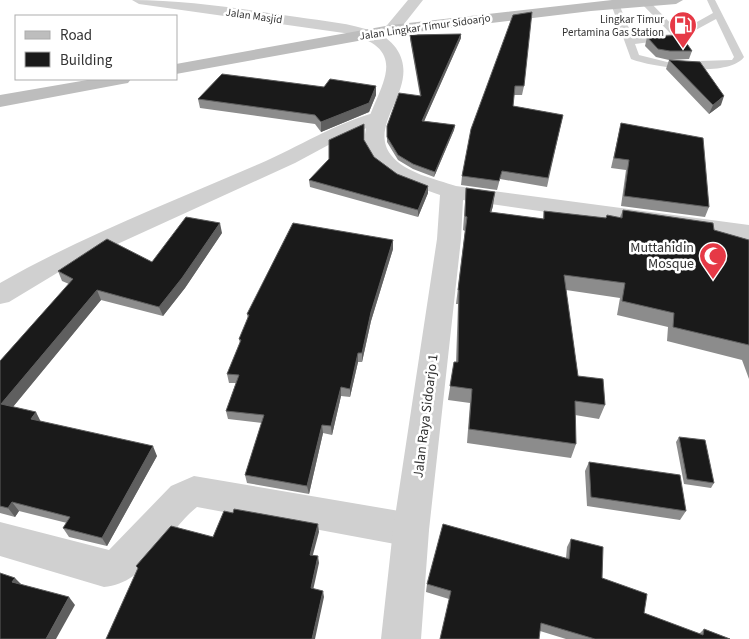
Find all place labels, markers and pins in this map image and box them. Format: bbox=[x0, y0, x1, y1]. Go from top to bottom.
fuel station icon: Lingkar Timur Pertamina Gas Station bbox=[668, 10, 698, 49]
place label: Lingkar Timur Pertamina Gas Station bbox=[562, 12, 664, 40]
place label: Muttahidin Mosque bbox=[630, 238, 694, 274]
mosque icon: Muttahidin Mosque bbox=[698, 241, 728, 280]

